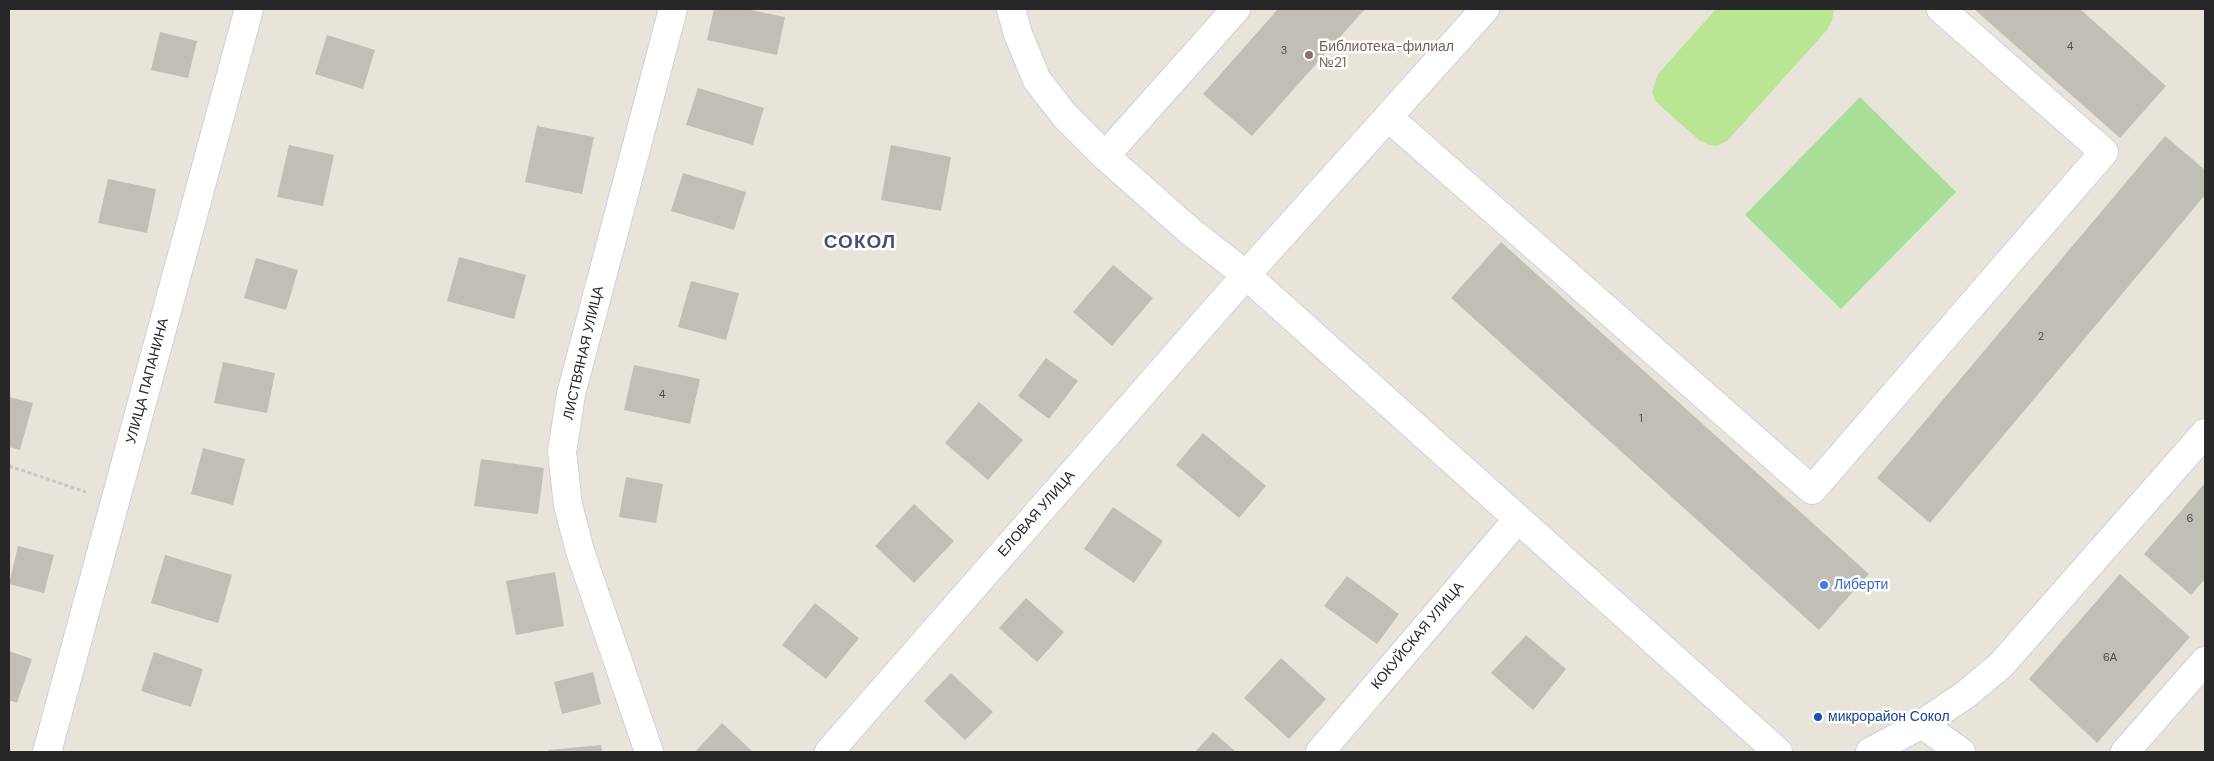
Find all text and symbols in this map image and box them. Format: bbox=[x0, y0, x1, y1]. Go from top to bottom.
place label: Библиотека-филиал №21 bbox=[1319, 39, 1454, 72]
house number: 4 bbox=[2067, 40, 2073, 54]
house number: 3 bbox=[1281, 44, 1287, 58]
marker: Библиотека-филиал №21 bbox=[1303, 49, 1315, 61]
district label: СОКОЛ bbox=[823, 232, 897, 254]
street label: ЛИСТВЯНАЯ УЛИЦА bbox=[560, 284, 608, 422]
street label: УЛИЦА ПАПАНИНА bbox=[123, 316, 173, 446]
house number: 2 bbox=[2038, 330, 2044, 344]
house number: 4 bbox=[659, 388, 665, 402]
house number: 1 bbox=[1639, 412, 1643, 426]
street label: ЕЛОВАЯ УЛИЦА bbox=[995, 467, 1079, 561]
house number: 6 bbox=[2187, 512, 2193, 526]
place label: Либерти bbox=[1834, 577, 1888, 593]
street label: КОКУЙСКАЯ УЛИЦА bbox=[1368, 579, 1468, 693]
marker: Либерти bbox=[1818, 579, 1830, 591]
house number: 6А bbox=[2103, 651, 2117, 665]
place label: микрорайон Сокол bbox=[1828, 709, 1950, 725]
marker: микрорайон Сокол bbox=[1812, 711, 1824, 723]

